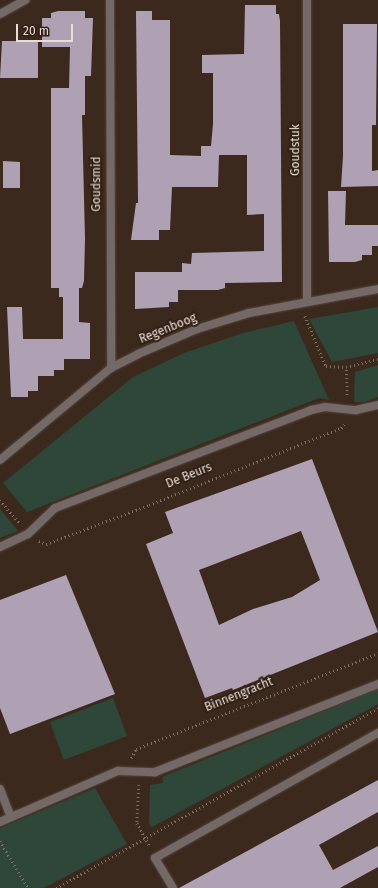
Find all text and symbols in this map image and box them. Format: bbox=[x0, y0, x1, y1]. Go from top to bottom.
scale bar bbox=[18, 16, 75, 42]
text: 20 m bbox=[23, 24, 49, 38]
street label: Goudstuk bbox=[289, 124, 303, 176]
street label: Goudsmid bbox=[90, 156, 104, 212]
street label: Regenboog bbox=[137, 311, 199, 347]
street label: De Beurs bbox=[164, 460, 214, 492]
street label: Binnengracht bbox=[203, 675, 275, 715]

